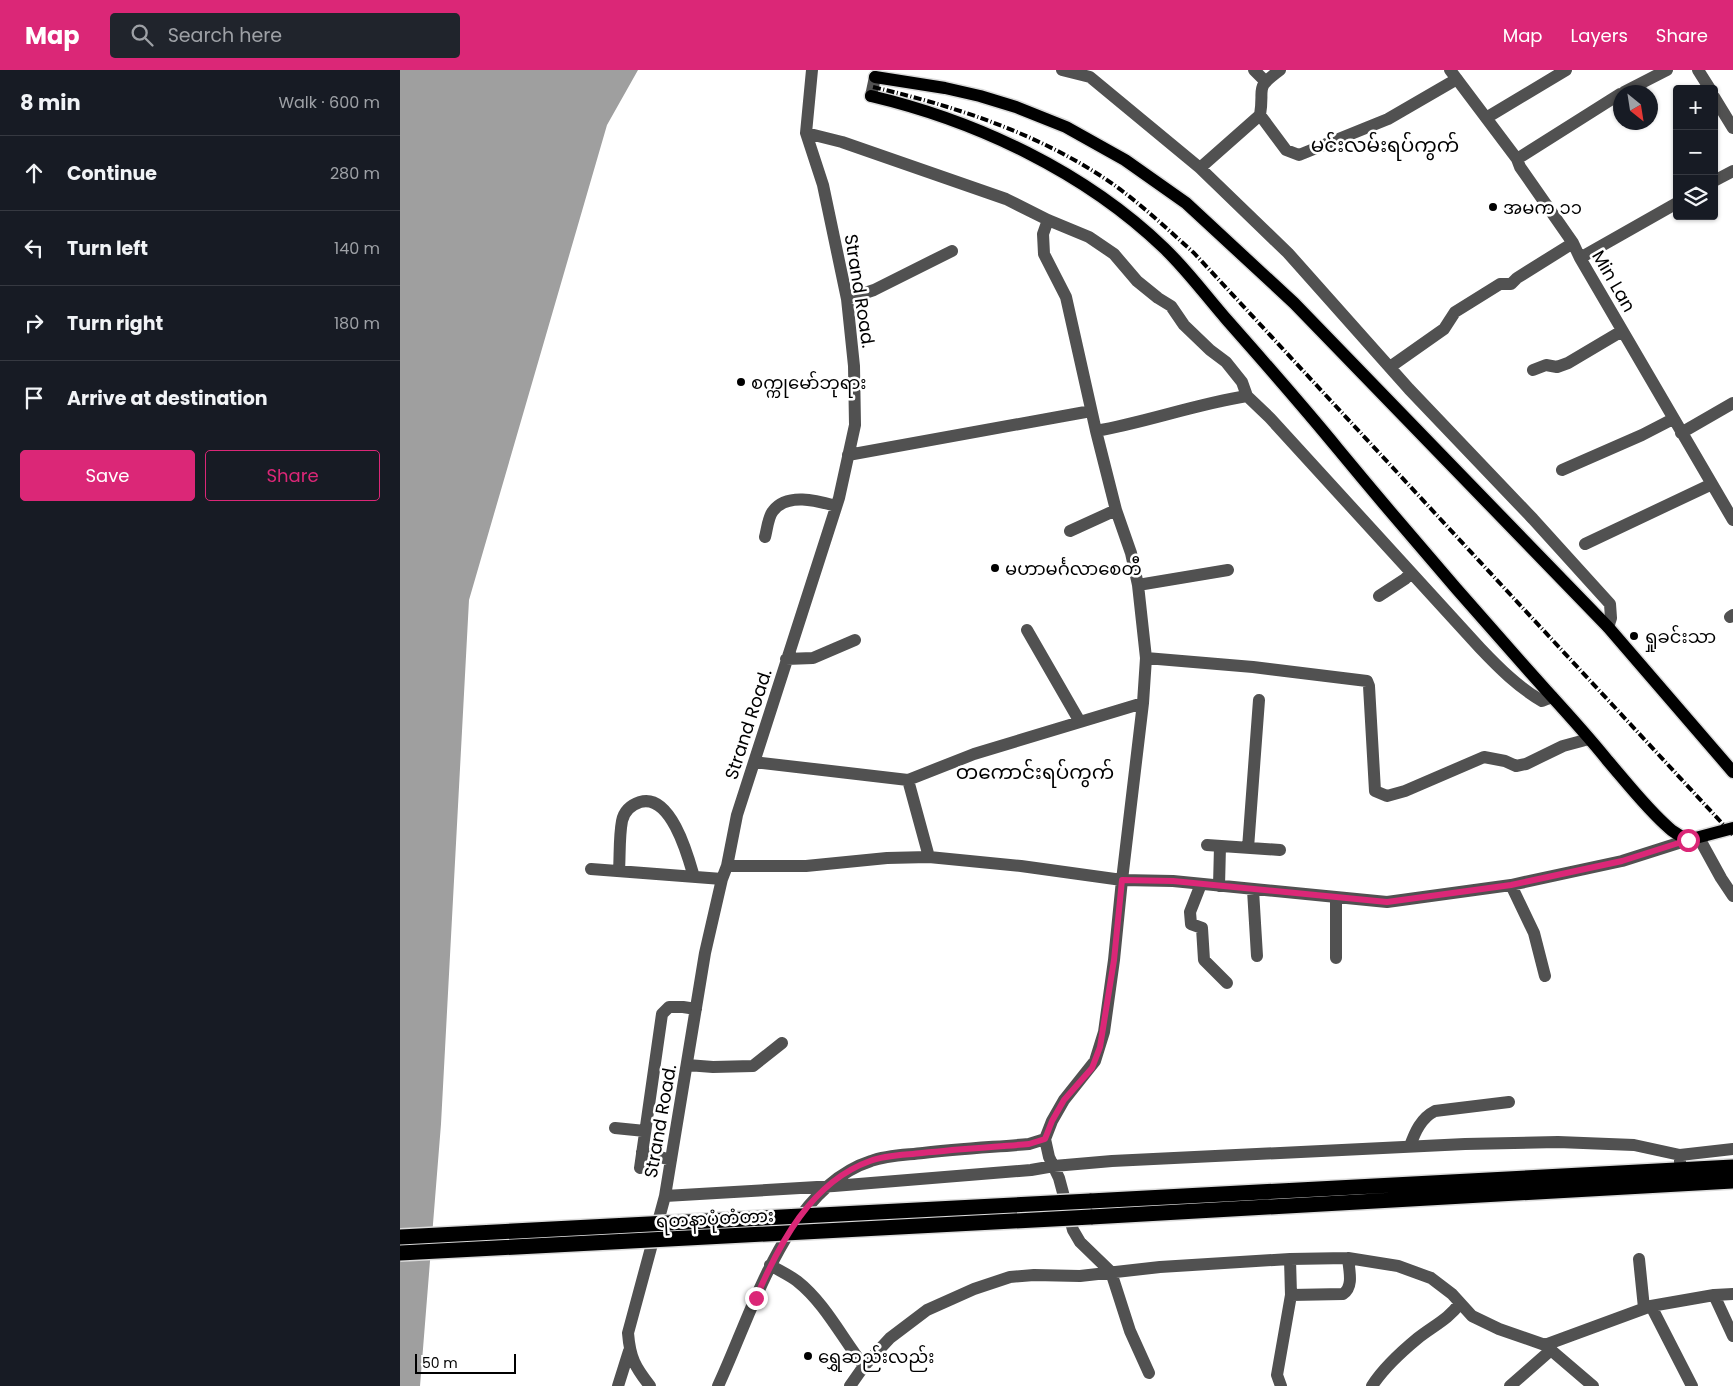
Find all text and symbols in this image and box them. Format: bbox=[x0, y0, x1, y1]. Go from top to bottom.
search box bbox=[110, 13, 460, 58]
text: Map bbox=[25, 19, 80, 52]
icon: search bbox=[128, 21, 156, 49]
text: Search here bbox=[168, 22, 282, 49]
text: Map bbox=[1503, 23, 1543, 48]
text: Layers bbox=[1571, 23, 1628, 48]
text: Share bbox=[1656, 23, 1708, 48]
north arrow bbox=[1613, 85, 1658, 130]
map controls bbox=[1673, 85, 1718, 220]
button: + bbox=[1673, 85, 1718, 130]
text: 8 min bbox=[20, 88, 81, 117]
text: Walk · 600 m bbox=[278, 91, 380, 114]
button: − bbox=[1673, 130, 1718, 175]
district label: မင်းလမ်းရပ်ကွက် bbox=[1311, 131, 1459, 161]
icon: ahead bbox=[20, 159, 48, 187]
text: Continue bbox=[67, 160, 157, 187]
text: 280 m bbox=[330, 162, 380, 185]
button: layers bbox=[1673, 175, 1718, 220]
place label: အမက ၁၁ bbox=[1503, 195, 1582, 220]
marker: အမက ၁၁ bbox=[1487, 201, 1499, 213]
street label: Strand Road. bbox=[839, 232, 881, 350]
icon: left bbox=[20, 234, 48, 262]
text: Turn left bbox=[67, 235, 148, 262]
text: 140 m bbox=[334, 237, 380, 260]
street label: Min Lan bbox=[1586, 245, 1642, 317]
icon: right bbox=[20, 309, 48, 337]
text: Turn right bbox=[67, 310, 163, 337]
text: 180 m bbox=[334, 312, 380, 335]
place label: စက္ကုမော်ဘုရား bbox=[751, 370, 867, 398]
marker: စက္ကုမော်ဘုရား bbox=[735, 376, 747, 388]
icon: arrive bbox=[20, 384, 48, 412]
text: Arrive at destination bbox=[67, 385, 268, 412]
button: Save bbox=[20, 450, 195, 501]
button: Share bbox=[205, 450, 380, 501]
place label: မဟာမင်္ဂလာစေတီ bbox=[1005, 555, 1142, 581]
marker: မဟာမင်္ဂလာစေတီ bbox=[989, 562, 1001, 574]
place label: ရှုခင်းသာ bbox=[1644, 624, 1716, 652]
marker: ရှုခင်းသာ bbox=[1628, 630, 1640, 642]
street label: Strand Road. bbox=[718, 665, 778, 783]
district label: တကောင်းရပ်ကွက် bbox=[956, 758, 1114, 788]
route start bbox=[1677, 829, 1700, 852]
street label: Strand Road. bbox=[638, 1062, 682, 1180]
street label: ရတနာပုံတံတား bbox=[655, 1202, 775, 1237]
route end bbox=[745, 1287, 768, 1310]
place label: ရွှေဆည်းလည်း bbox=[818, 1344, 934, 1372]
marker: ရွှေဆည်းလည်း bbox=[802, 1350, 814, 1362]
scale bar bbox=[415, 1351, 516, 1374]
text: 50 m bbox=[422, 1353, 458, 1373]

